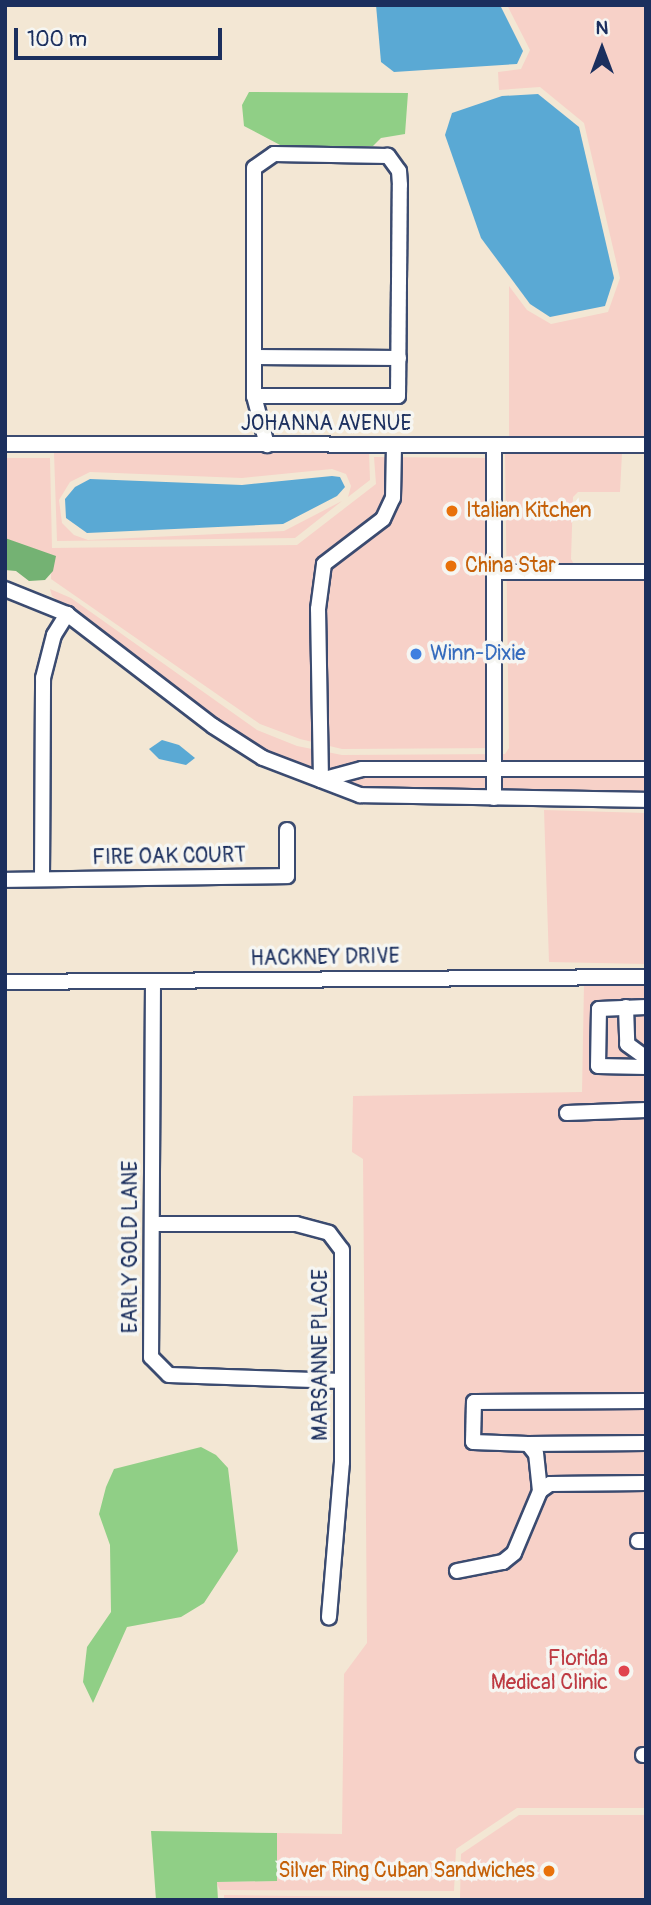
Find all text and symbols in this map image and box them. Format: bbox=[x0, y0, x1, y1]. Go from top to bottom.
scale bar bbox=[18, 14, 226, 58]
north arrow bbox=[567, 14, 637, 84]
text: N bbox=[596, 16, 608, 40]
text: 100 m bbox=[27, 26, 87, 53]
street label: JOHANNA AVENUE bbox=[241, 411, 411, 437]
place label: Italian Kitchen bbox=[466, 498, 592, 524]
marker: Italian Kitchen bbox=[444, 503, 460, 519]
place label: China Star bbox=[465, 553, 556, 579]
marker: China Star bbox=[443, 558, 459, 574]
place label: Winn-Dixie bbox=[430, 641, 526, 667]
marker: Winn-Dixie bbox=[408, 646, 424, 662]
street label: FIRE OAK COURT bbox=[92, 843, 246, 871]
street label: HACKNEY DRIVE bbox=[250, 944, 400, 972]
street label: EARLY GOLD LANE bbox=[118, 1161, 144, 1333]
street label: MARSANNE PLACE bbox=[308, 1269, 334, 1441]
place label: Florida Medical Clinic bbox=[491, 1646, 608, 1696]
marker: Florida Medical Clinic bbox=[614, 1661, 634, 1681]
place label: Silver Ring Cuban Sandwiches bbox=[278, 1858, 535, 1884]
marker: Silver Ring Cuban Sandwiches bbox=[541, 1863, 557, 1879]

